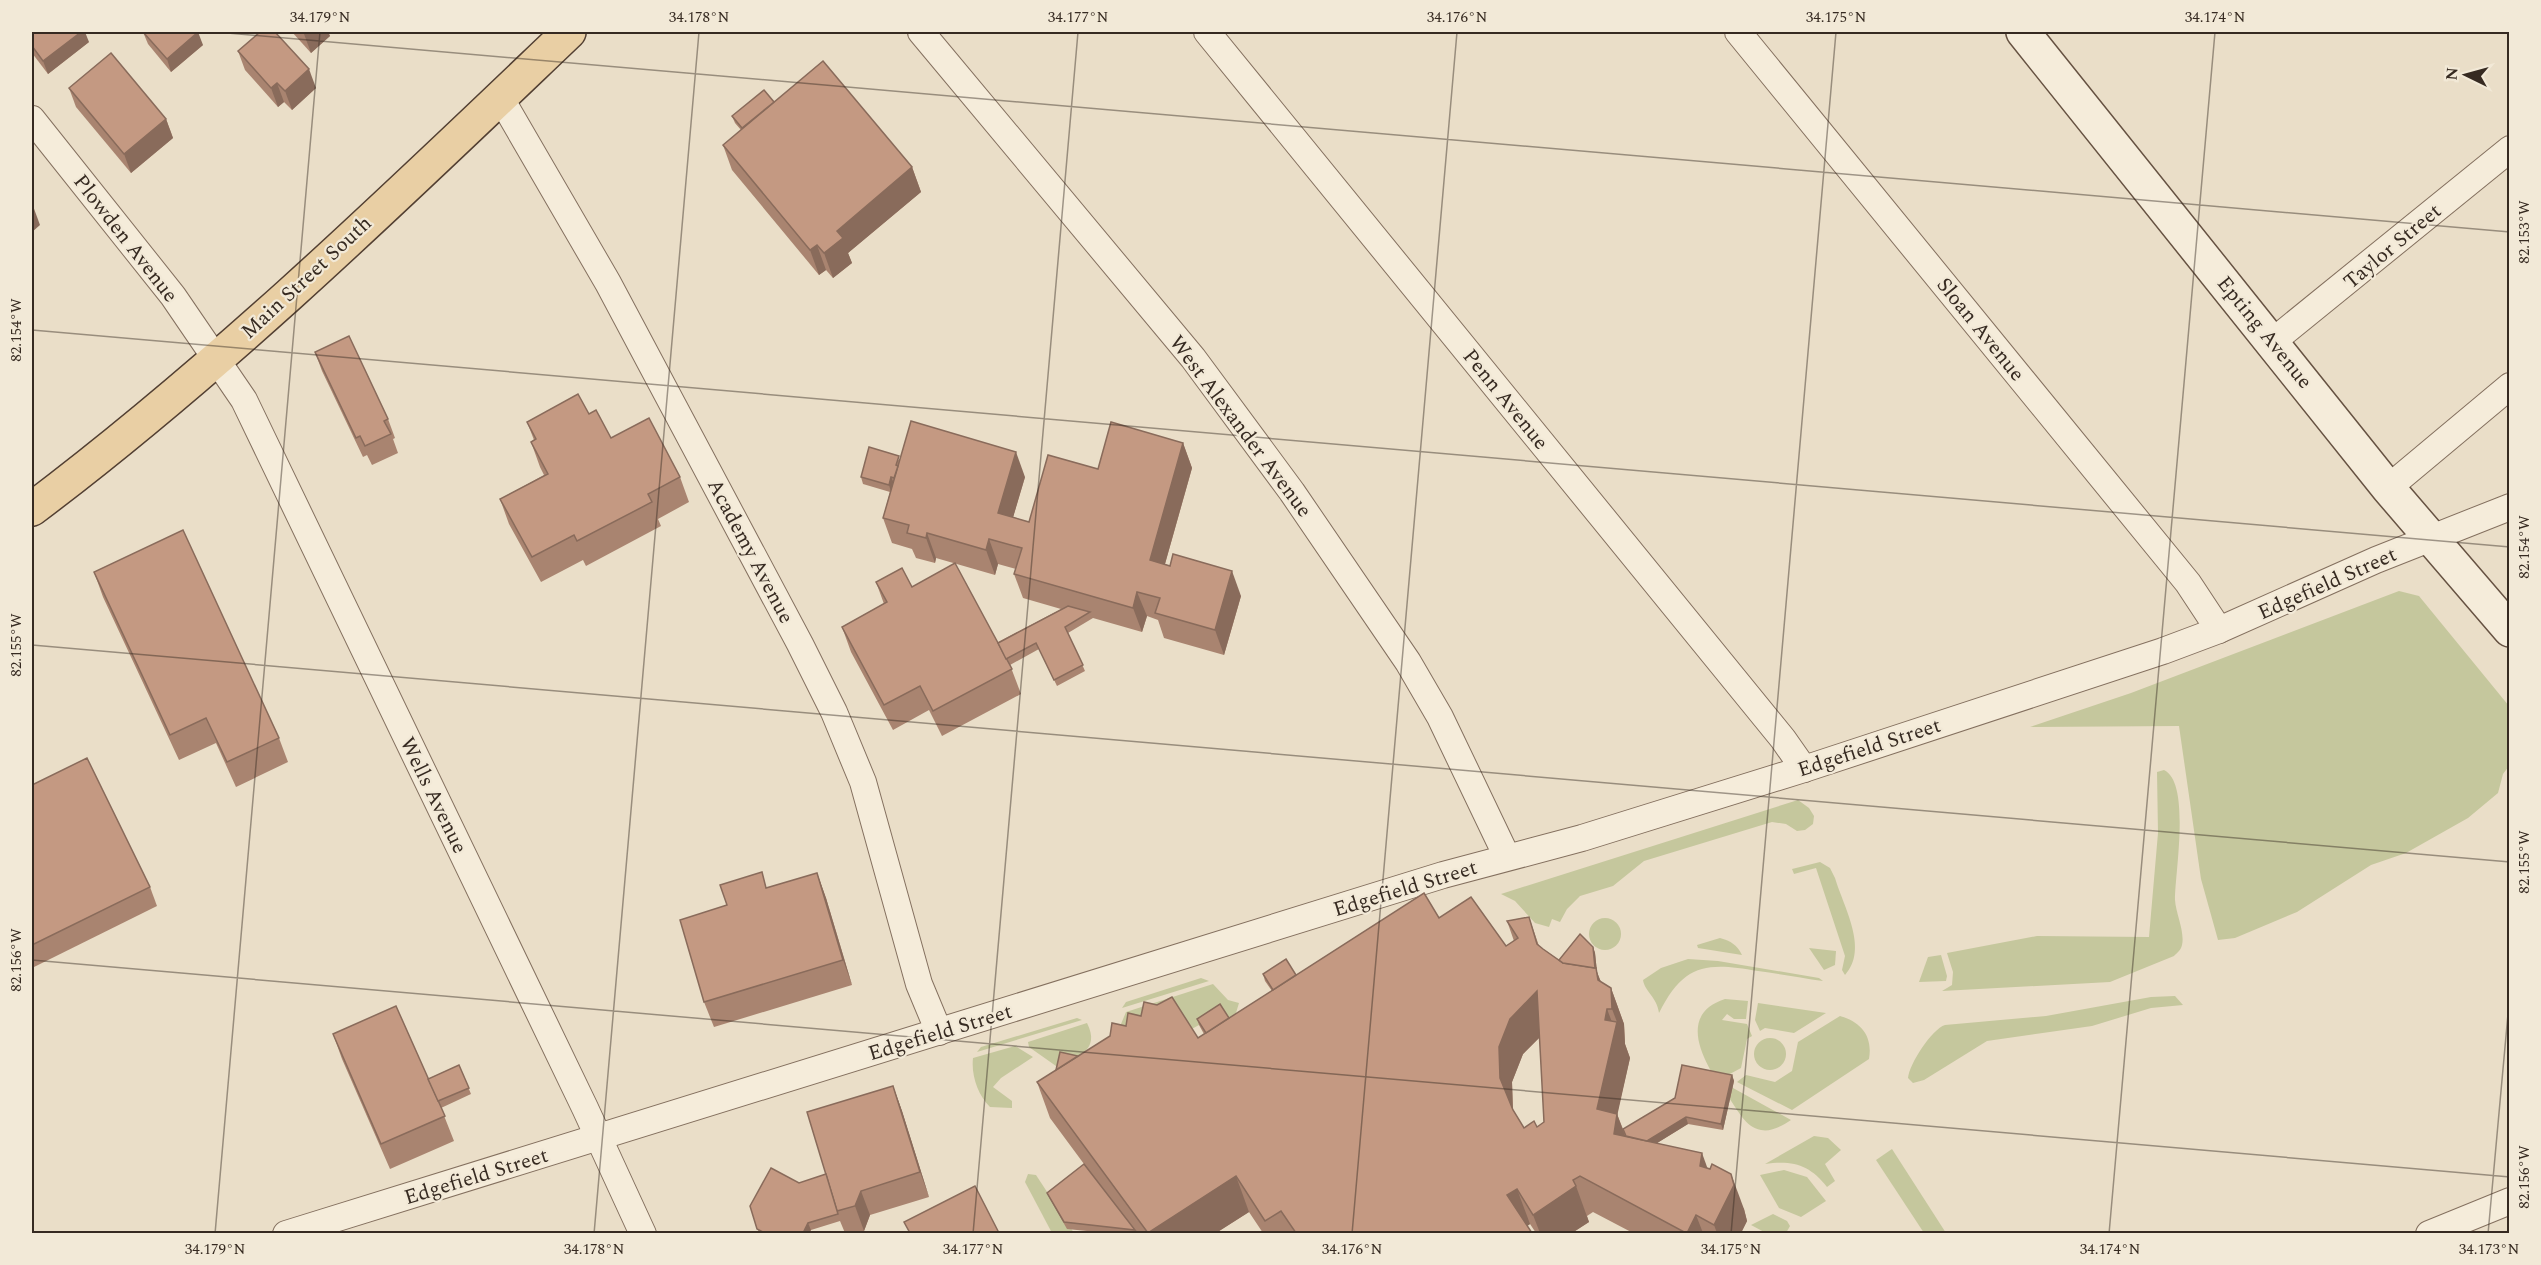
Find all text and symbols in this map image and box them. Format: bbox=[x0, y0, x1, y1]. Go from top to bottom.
text: 34.179°N bbox=[290, 6, 350, 29]
text: 34.178°N bbox=[669, 6, 729, 29]
text: 34.177°N bbox=[1048, 6, 1108, 29]
text: 34.176°N bbox=[1427, 6, 1487, 29]
text: 34.175°N bbox=[1806, 6, 1866, 29]
text: 34.174°N bbox=[2185, 6, 2245, 29]
north arrow bbox=[2436, 45, 2496, 105]
text: N bbox=[2440, 66, 2465, 81]
street label: Plowden Avenue bbox=[65, 168, 186, 310]
street label: Taylor Street bbox=[2336, 196, 2449, 298]
text: 82.153°W bbox=[2513, 200, 2536, 264]
street label: Main Street South bbox=[234, 208, 379, 347]
street label: Epting Avenue bbox=[2208, 269, 2320, 396]
street label: Sloan Avenue bbox=[1928, 271, 2032, 389]
text: 82.154°W bbox=[5, 298, 28, 362]
street label: West Alexander Avenue bbox=[1161, 329, 1320, 525]
street label: Penn Avenue bbox=[1454, 342, 1556, 457]
street label: Academy Avenue bbox=[698, 473, 802, 630]
text: 82.154°W bbox=[2513, 515, 2536, 579]
street label: Edgefield Street bbox=[2253, 539, 2402, 629]
text: 82.155°W bbox=[5, 613, 28, 677]
street label: Edgefield Street bbox=[1793, 710, 1945, 786]
street label: Wells Avenue bbox=[391, 732, 475, 859]
text: 82.155°W bbox=[2513, 830, 2536, 894]
street label: Edgefield Street bbox=[1329, 852, 1481, 926]
text: 82.156°W bbox=[5, 928, 28, 992]
street label: Edgefield Street bbox=[864, 996, 1016, 1070]
street label: Edgefield Street bbox=[400, 1140, 552, 1214]
text: 82.156°W bbox=[2513, 1145, 2536, 1209]
text: 34.179°N bbox=[185, 1238, 245, 1261]
text: 34.178°N bbox=[564, 1238, 624, 1261]
text: 34.177°N bbox=[943, 1238, 1003, 1261]
text: 34.176°N bbox=[1322, 1238, 1382, 1261]
text: 34.175°N bbox=[1701, 1238, 1761, 1261]
text: 34.174°N bbox=[2080, 1238, 2140, 1261]
text: 34.173°N bbox=[2459, 1238, 2519, 1261]

